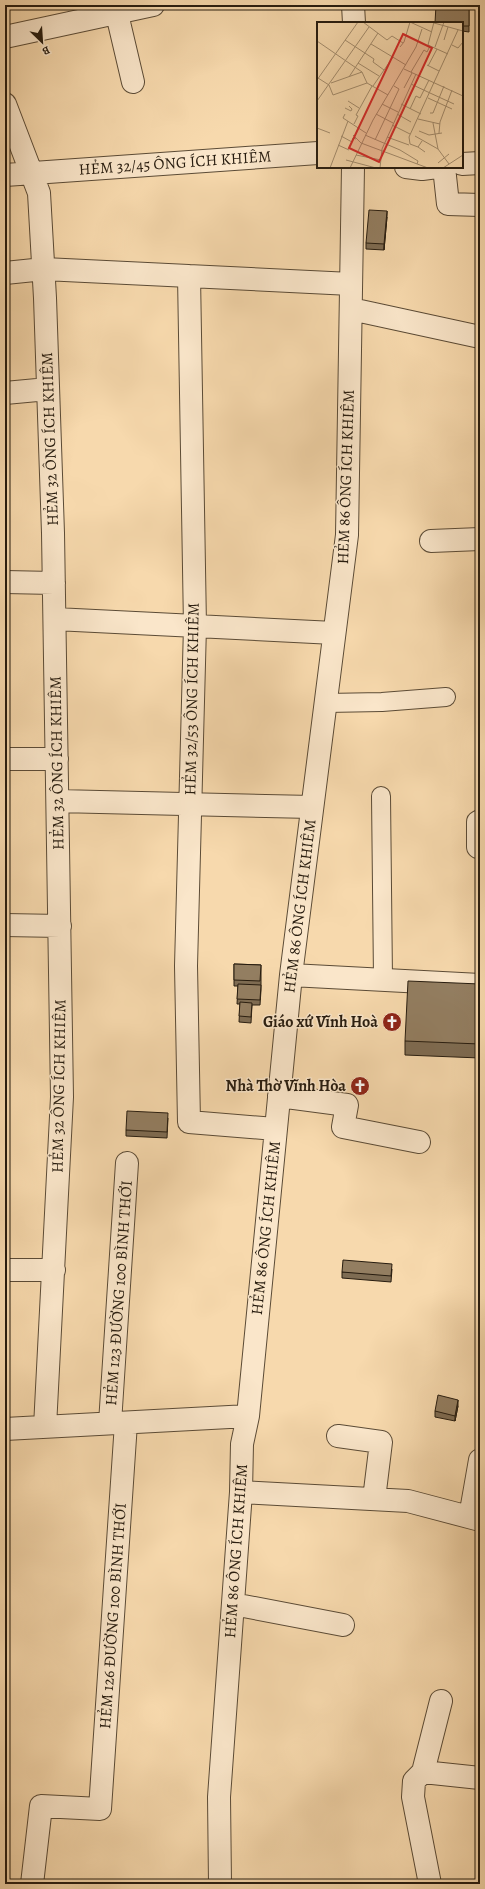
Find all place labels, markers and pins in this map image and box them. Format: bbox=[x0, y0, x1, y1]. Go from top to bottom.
place label: Giáo xứ Vĩnh Hoà bbox=[263, 1011, 378, 1033]
church icon: Giáo xứ Vĩnh Hoà bbox=[381, 1011, 403, 1033]
place label: Nhà Thờ Vĩnh Hòa bbox=[225, 1075, 346, 1097]
church icon: Nhà Thờ Vĩnh Hòa bbox=[349, 1075, 371, 1097]

